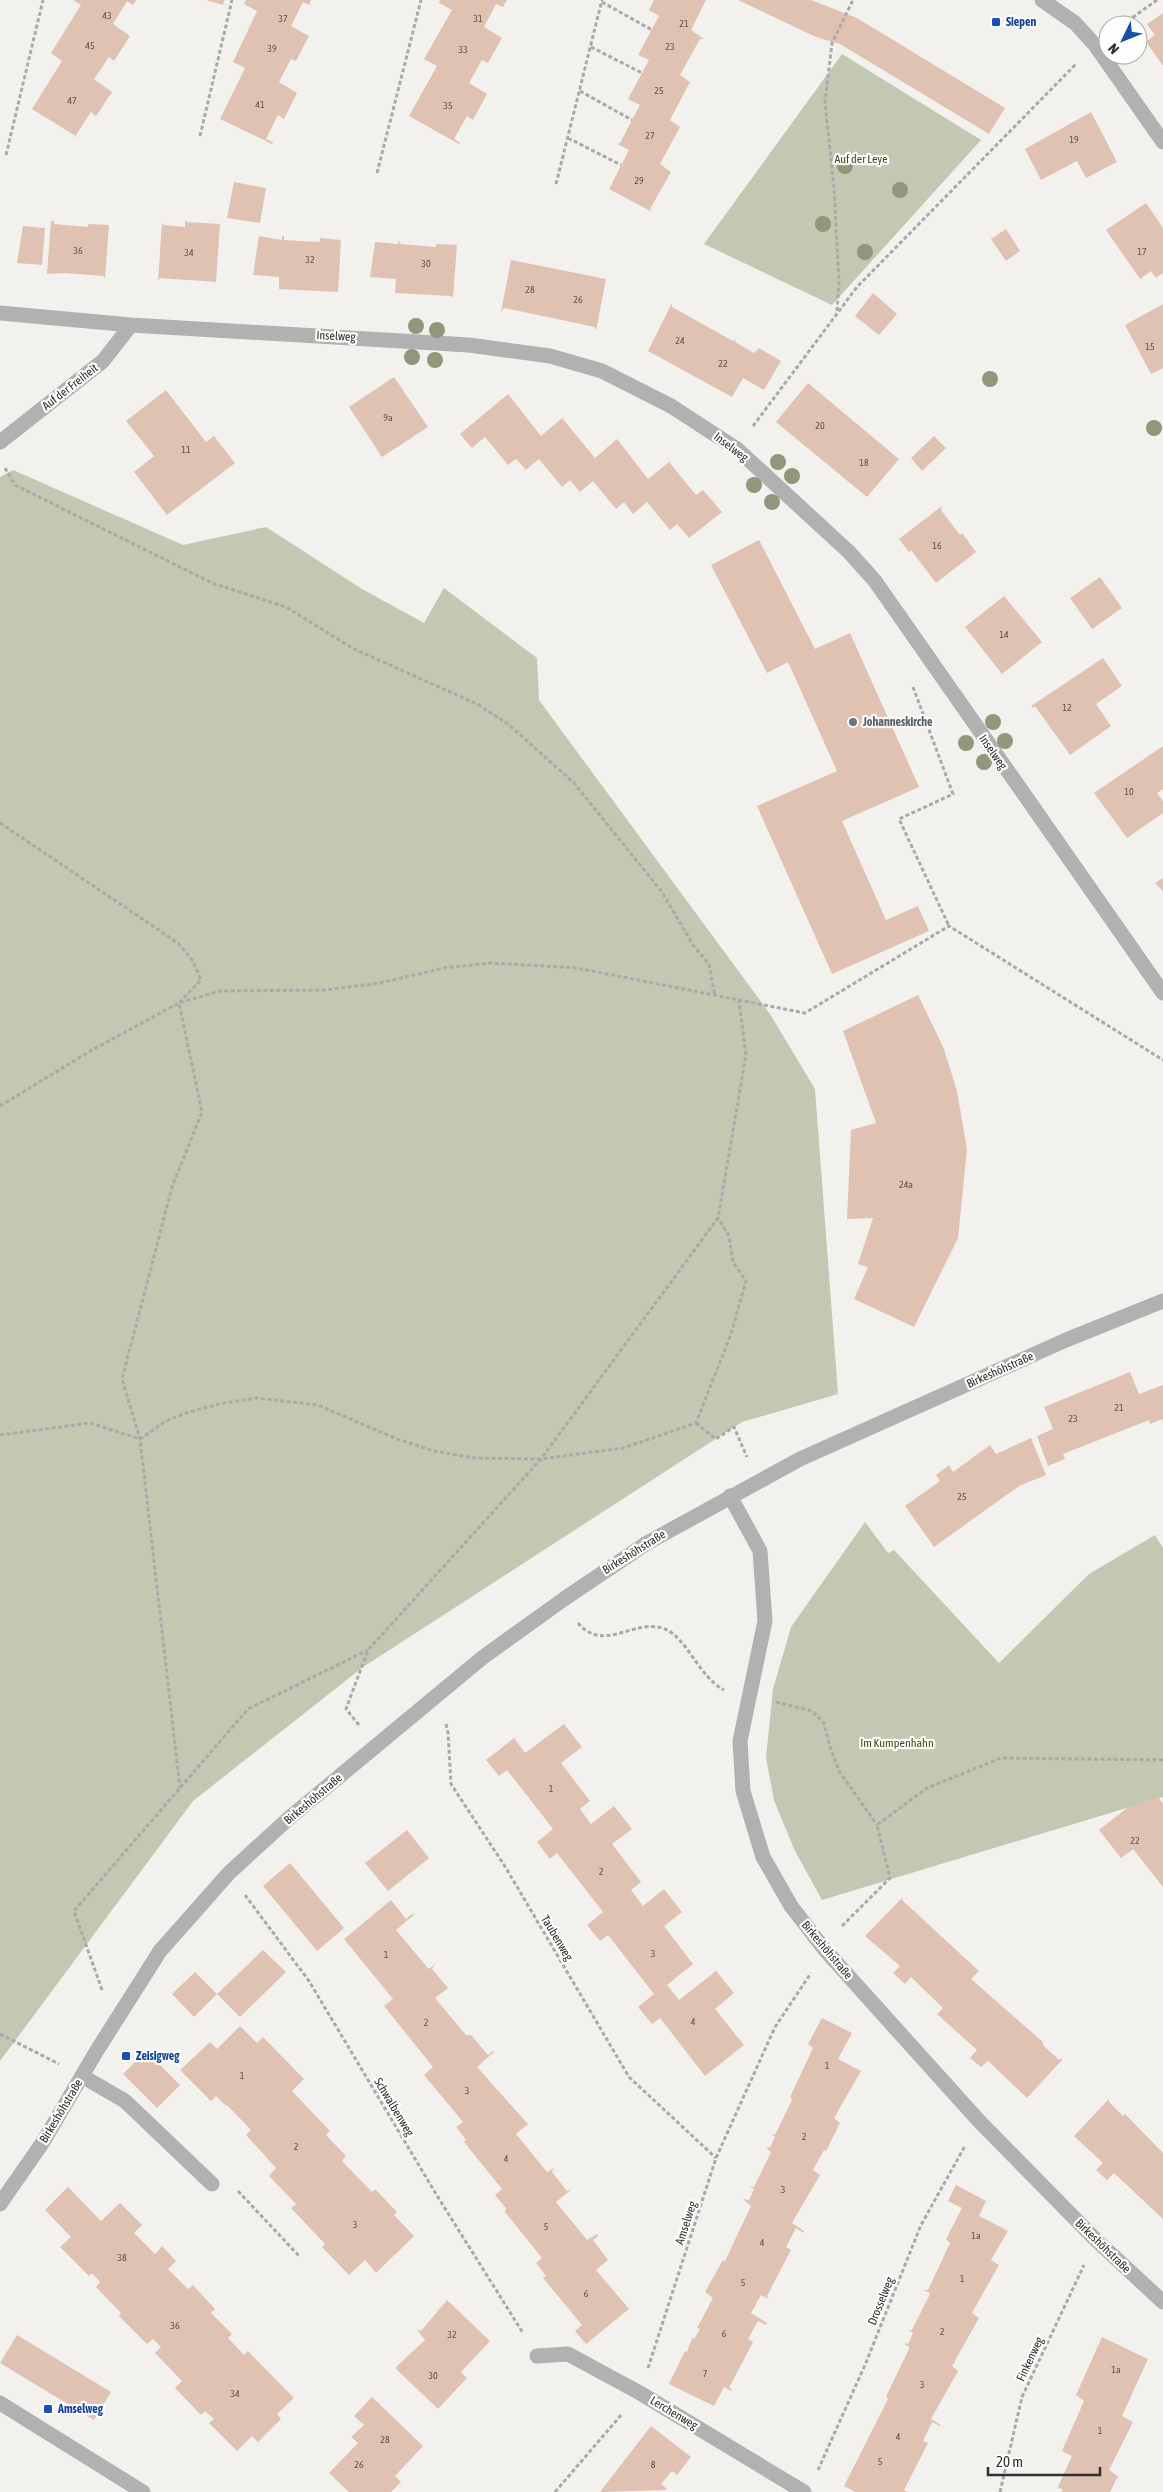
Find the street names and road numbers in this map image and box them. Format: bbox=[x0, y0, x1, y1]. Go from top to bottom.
street label: Inselweg bbox=[316, 328, 357, 344]
street label: Auf der Freiheit bbox=[39, 361, 101, 413]
street label: Inselweg bbox=[711, 430, 752, 465]
street label: Inselweg bbox=[976, 732, 1010, 773]
street label: Birkeshöhstraße bbox=[964, 1349, 1036, 1391]
street label: Birkeshöhstraße bbox=[600, 1527, 668, 1577]
street label: Birkeshöhstraße bbox=[281, 1771, 345, 1827]
street label: Taubenweg bbox=[538, 1913, 576, 1964]
street label: Birkeshöhstraße bbox=[799, 1918, 855, 1982]
street label: Schwalbenweg bbox=[371, 2075, 417, 2139]
street label: Birkeshöhstraße bbox=[37, 2077, 85, 2145]
street label: Amselweg bbox=[672, 2199, 700, 2247]
street label: Birkeshöhstraße bbox=[1072, 2216, 1134, 2276]
street label: Drosselweg bbox=[865, 2274, 897, 2327]
street label: Finkenweg bbox=[1014, 2334, 1047, 2383]
street label: Lerchenweg bbox=[648, 2393, 701, 2433]

